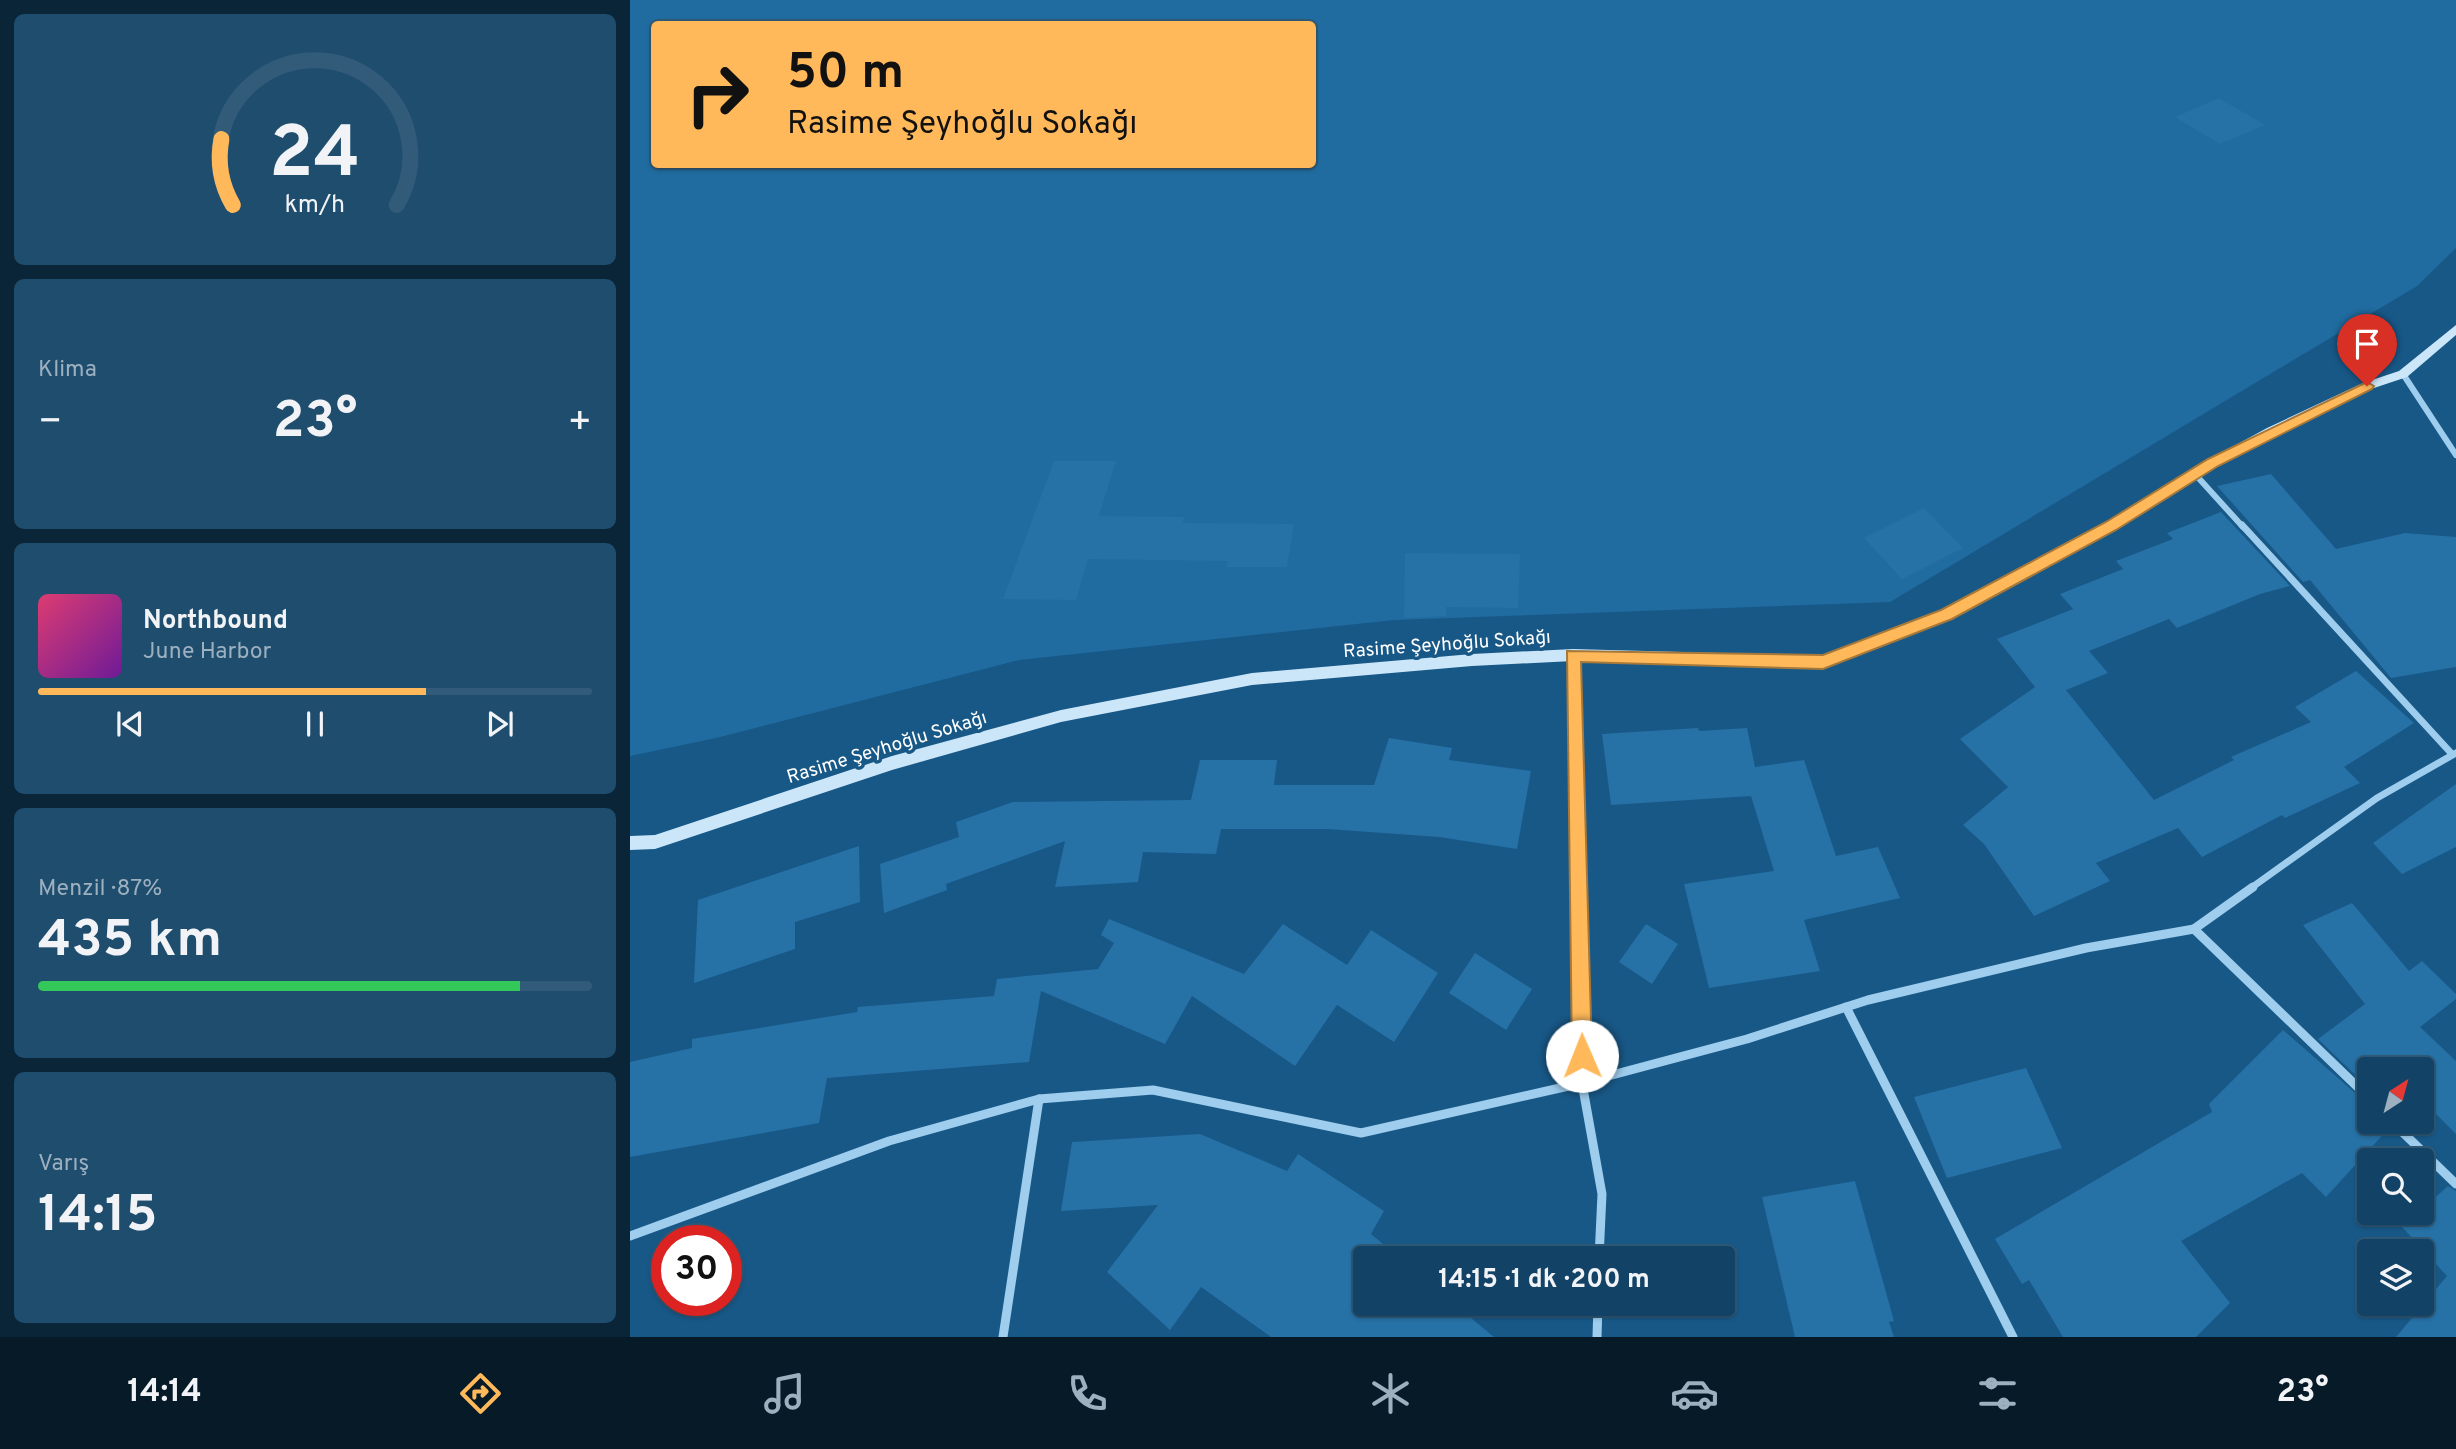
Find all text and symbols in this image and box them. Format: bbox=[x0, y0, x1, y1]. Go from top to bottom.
text: 50 m bbox=[787, 44, 904, 106]
icon: right bbox=[672, 49, 763, 140]
text: Rasime Şeyhoğlu Sokağı bbox=[787, 105, 1137, 145]
text: 24 bbox=[269, 112, 361, 204]
text: km/h bbox=[285, 190, 345, 222]
pin bbox=[2337, 314, 2397, 386]
icon: arrive bbox=[2348, 325, 2386, 363]
text: Klima bbox=[38, 356, 97, 385]
text: 23° bbox=[273, 390, 357, 456]
text: − bbox=[38, 399, 63, 448]
text: + bbox=[567, 399, 592, 448]
text: Northbound bbox=[143, 605, 288, 638]
street label: Rasime Şeyhoğlu Sokağı bbox=[1342, 626, 1552, 664]
text: June Harbor bbox=[143, 638, 271, 667]
icon: previous bbox=[111, 705, 149, 743]
icon: pause bbox=[296, 705, 334, 743]
icon: next bbox=[481, 705, 519, 743]
street label: Rasime Şeyhoğlu Sokağı bbox=[784, 706, 990, 790]
text: Menzil · 87% bbox=[38, 875, 162, 904]
text: 435 km bbox=[38, 909, 222, 975]
position arrow bbox=[1545, 1019, 1619, 1093]
north arrow bbox=[2357, 1057, 2434, 1134]
map controls bbox=[2357, 1057, 2434, 1316]
button: search bbox=[2357, 1148, 2434, 1225]
text: Varış bbox=[38, 1150, 89, 1179]
text: 14:15 bbox=[38, 1184, 157, 1250]
speed limit sign: 30 bbox=[651, 1225, 742, 1316]
button: layers bbox=[2357, 1239, 2434, 1316]
text: 14:15 · 1 dk · 200 m bbox=[1438, 1264, 1650, 1297]
icon: directions bbox=[456, 1369, 505, 1418]
icon: music bbox=[760, 1369, 809, 1418]
icon: phone bbox=[1063, 1369, 1112, 1418]
icon: climate bbox=[1366, 1369, 1415, 1418]
icon: car bbox=[1670, 1369, 1719, 1418]
icon: filters bbox=[1973, 1369, 2022, 1418]
text: 14:14 bbox=[127, 1373, 202, 1413]
text: 23° bbox=[2277, 1373, 2329, 1413]

